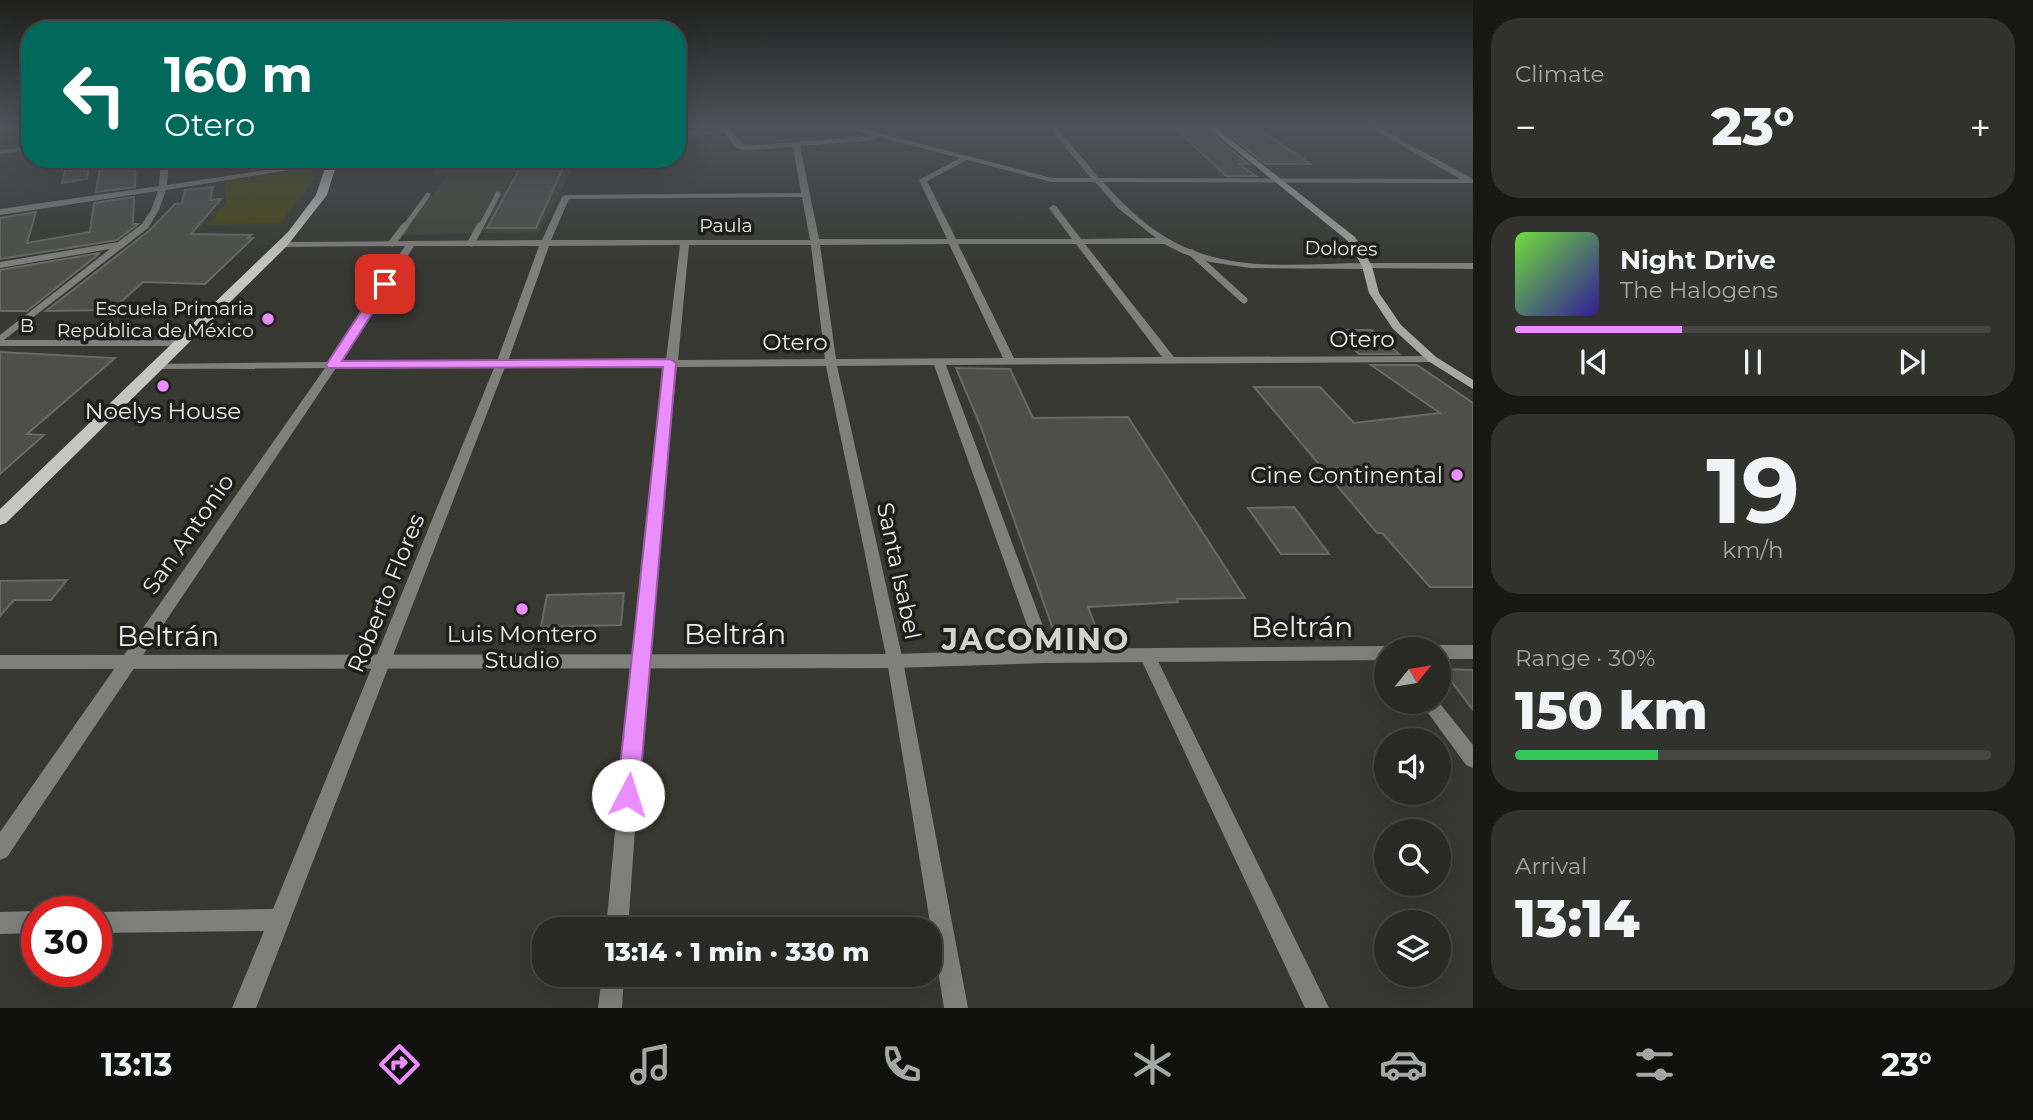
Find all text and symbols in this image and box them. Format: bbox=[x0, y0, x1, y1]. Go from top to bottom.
text: 160 m bbox=[164, 45, 313, 104]
icon: left bbox=[49, 49, 140, 140]
text: Climate bbox=[1515, 60, 1604, 88]
text: 23° bbox=[1711, 95, 1795, 158]
text: − bbox=[1515, 104, 1537, 151]
text: + bbox=[1969, 104, 1991, 151]
text: Otero bbox=[164, 105, 255, 144]
street label: Paula bbox=[699, 214, 753, 237]
street label: Dolores bbox=[1304, 236, 1378, 261]
text: Night Drive bbox=[1620, 244, 1776, 276]
pin bbox=[355, 254, 415, 314]
icon: arrive bbox=[366, 265, 404, 303]
text: The Halogens bbox=[1620, 276, 1778, 304]
place label: Escuela Primaria República de México bbox=[57, 297, 254, 342]
marker: Escuela Primaria República de México bbox=[260, 311, 276, 327]
street label: B bbox=[20, 314, 34, 337]
street label: Otero bbox=[1329, 325, 1395, 353]
street label: Otero bbox=[762, 328, 828, 356]
icon: previous bbox=[1575, 343, 1613, 381]
icon: pause bbox=[1734, 343, 1772, 381]
icon: next bbox=[1893, 343, 1931, 381]
marker: Noelys House bbox=[155, 378, 171, 394]
place label: Noelys House bbox=[85, 397, 241, 425]
text: 19 bbox=[1706, 435, 1800, 546]
place label: Cine Continental bbox=[1250, 461, 1443, 489]
marker: Cine Continental bbox=[1449, 467, 1465, 483]
street label: San Antonio bbox=[136, 468, 240, 600]
street label: Santa Isabel bbox=[871, 500, 927, 642]
street label: Roberto Flores bbox=[341, 510, 431, 676]
text: km/h bbox=[1722, 536, 1784, 564]
marker: Luis Montero Studio bbox=[514, 601, 530, 617]
street label: Beltrán bbox=[1251, 610, 1353, 644]
street label: Beltrán bbox=[684, 617, 786, 651]
street label: Beltrán bbox=[117, 619, 219, 653]
place label: Luis Montero Studio bbox=[447, 620, 597, 674]
district label: JACOMINO bbox=[941, 621, 1130, 658]
north arrow bbox=[1374, 637, 1451, 714]
map controls bbox=[1374, 637, 1451, 987]
text: Range · 30% bbox=[1515, 644, 1655, 672]
text: 150 km bbox=[1515, 679, 1708, 742]
button: sound bbox=[1374, 728, 1451, 805]
position arrow bbox=[591, 758, 665, 832]
button: search bbox=[1374, 819, 1451, 896]
text: Arrival bbox=[1515, 852, 1588, 880]
text: 13:14 bbox=[1515, 887, 1640, 950]
speed limit sign: 30 bbox=[21, 896, 112, 987]
button: layers bbox=[1374, 910, 1451, 987]
text: 13:14 · 1 min · 330 m bbox=[605, 936, 869, 968]
icon: directions bbox=[375, 1040, 424, 1089]
icon: music bbox=[626, 1040, 675, 1089]
icon: phone bbox=[877, 1040, 926, 1089]
icon: climate bbox=[1128, 1040, 1177, 1089]
icon: car bbox=[1379, 1040, 1428, 1089]
icon: filters bbox=[1630, 1040, 1679, 1089]
text: 13:13 bbox=[101, 1045, 172, 1084]
text: 23° bbox=[1881, 1045, 1932, 1084]

